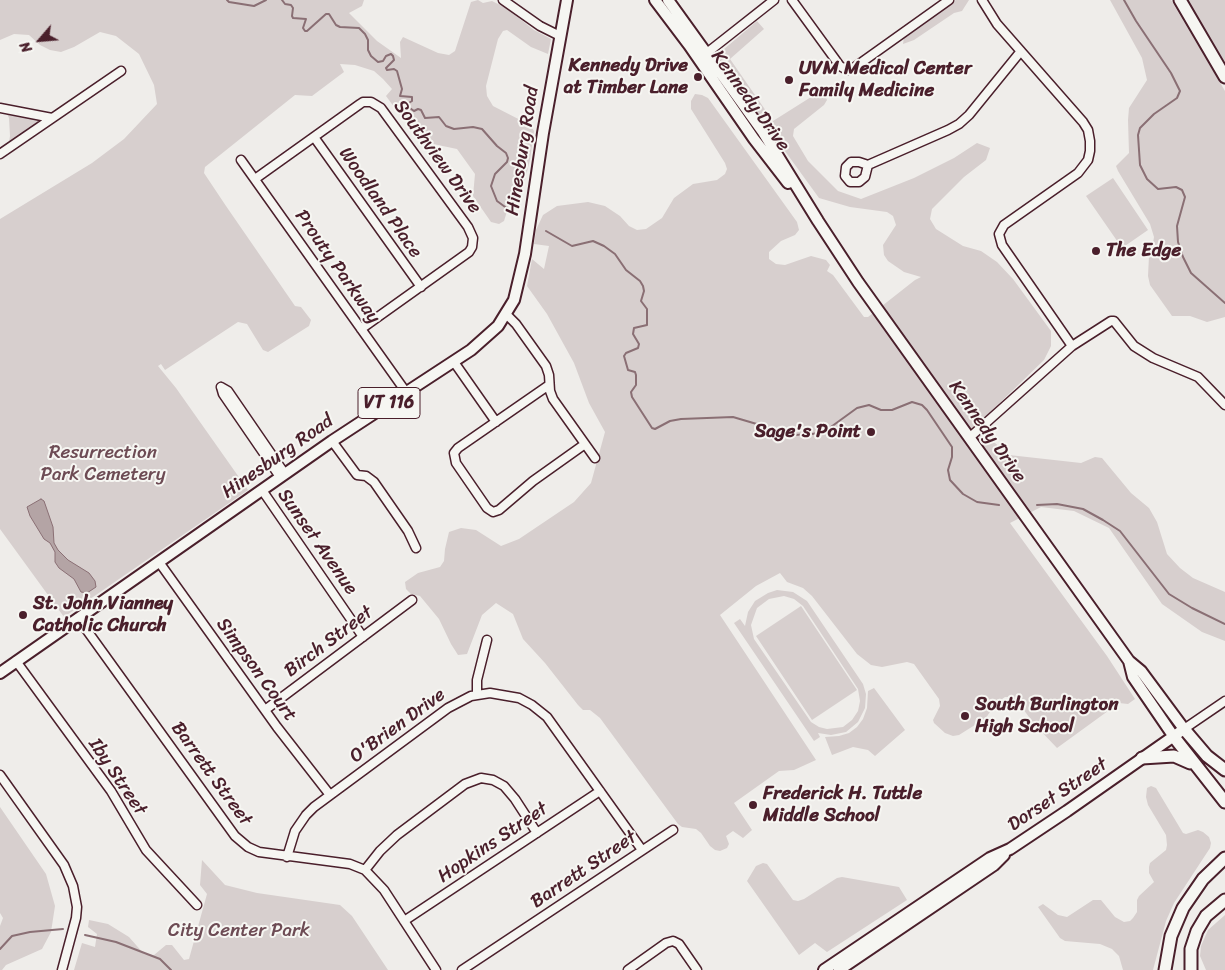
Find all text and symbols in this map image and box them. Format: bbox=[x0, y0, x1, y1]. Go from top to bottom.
north arrow bbox=[15, 15, 65, 65]
text: N bbox=[13, 37, 40, 57]
street label: Kennedy Drive bbox=[706, 46, 794, 156]
place label: Kennedy Drive at Timber Lane bbox=[564, 55, 688, 99]
place label: UVM Medical Center Family Medicine bbox=[799, 58, 972, 102]
marker: Kennedy Drive at Timber Lane bbox=[692, 71, 704, 83]
marker: UVM Medical Center Family Medicine bbox=[783, 74, 795, 86]
street label: Hinesburg Road bbox=[502, 85, 544, 217]
street label: Southview Drive bbox=[388, 96, 486, 218]
street label: Woodland Place bbox=[333, 143, 427, 263]
street label: Prouty Parkway bbox=[289, 206, 385, 328]
place label: The Edge bbox=[1106, 240, 1181, 262]
marker: The Edge bbox=[1090, 245, 1102, 257]
street label: Kennedy Drive bbox=[943, 377, 1031, 487]
road number: VT 116 bbox=[358, 388, 420, 418]
street label: Hinesburg Road bbox=[218, 410, 338, 504]
place label: Sage's Point bbox=[754, 421, 861, 443]
marker: Sage's Point bbox=[865, 426, 877, 438]
park label: Resurrection Park Cemetery bbox=[41, 442, 165, 486]
street label: Sunset Avenue bbox=[272, 485, 362, 599]
place label: St. John Vianney Catholic Church bbox=[33, 593, 173, 637]
street label: Birch Street bbox=[280, 601, 378, 683]
marker: St. John Vianney Catholic Church bbox=[17, 609, 29, 621]
street label: Simpson Court bbox=[211, 614, 301, 726]
street label: O'Brien Drive bbox=[346, 684, 450, 768]
place label: South Burlington High School bbox=[975, 694, 1119, 738]
marker: South Burlington High School bbox=[959, 710, 971, 722]
street label: Barrett Street bbox=[166, 718, 256, 830]
street label: Iby Street bbox=[83, 734, 151, 820]
street label: Dorset Street bbox=[1004, 753, 1112, 837]
place label: Frederick H. Tuttle Middle School bbox=[763, 783, 922, 827]
street label: Hopkins Street bbox=[434, 798, 552, 888]
marker: Frederick H. Tuttle Middle School bbox=[747, 799, 759, 811]
street label: Barrett Street bbox=[527, 826, 641, 914]
park label: City Center Park bbox=[168, 920, 310, 942]

